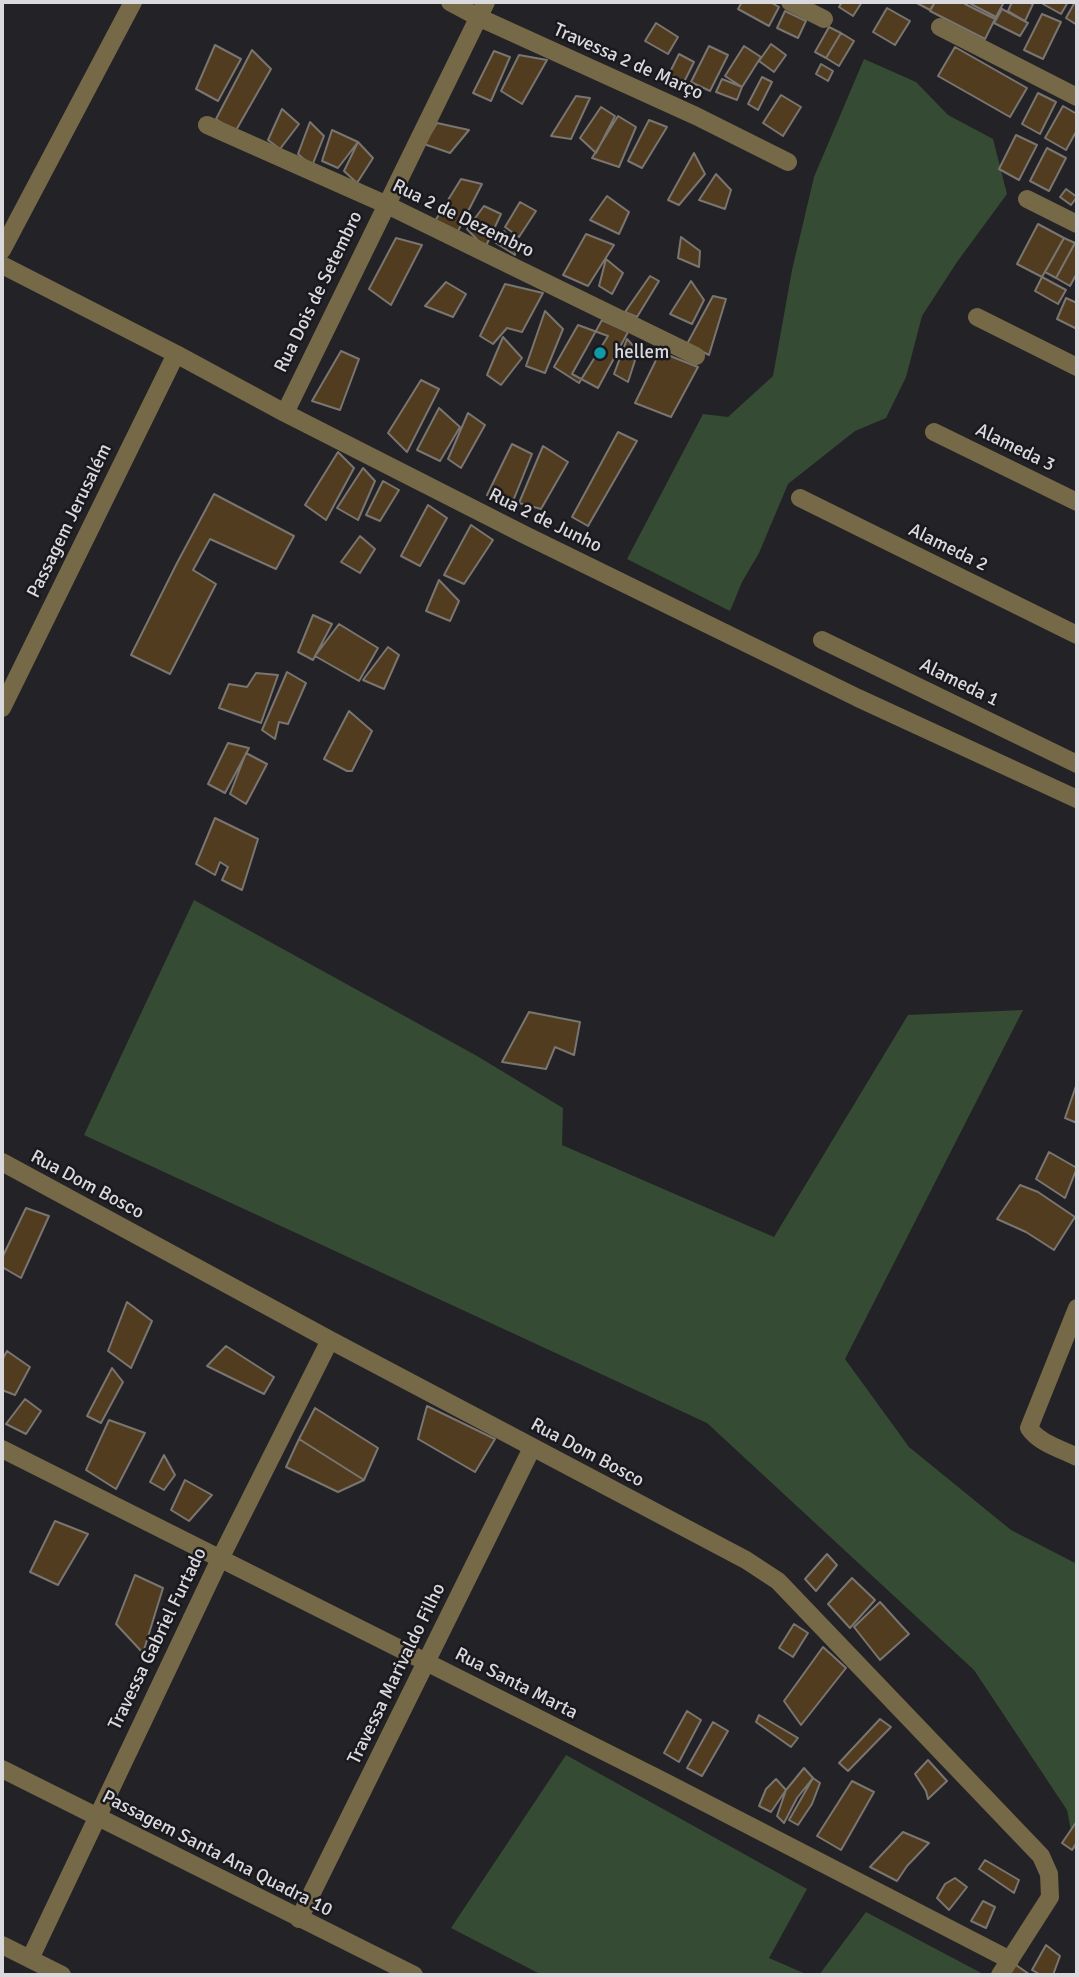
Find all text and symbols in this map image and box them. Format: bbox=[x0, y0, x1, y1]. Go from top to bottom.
street label: Travessa 2 de Março bbox=[550, 19, 706, 105]
street label: Rua 2 de Dezembro bbox=[389, 175, 537, 263]
street label: Rua Dois de Setembro bbox=[270, 208, 368, 376]
place label: hellem bbox=[614, 342, 669, 364]
marker: hellem bbox=[592, 345, 608, 361]
street label: Alameda 3 bbox=[972, 419, 1058, 477]
street label: Passagem Jerusalém bbox=[23, 440, 117, 602]
street label: Rua 2 de Junho bbox=[485, 484, 605, 558]
street label: Alameda 2 bbox=[905, 519, 991, 577]
street label: Alameda 1 bbox=[916, 654, 1002, 712]
street label: Rua Dom Bosco bbox=[26, 1146, 148, 1224]
street label: Rua Dom Bosco bbox=[526, 1414, 648, 1492]
street label: Travessa Gabriel Furtado bbox=[104, 1544, 212, 1734]
street label: Travessa Marivaldo Filho bbox=[343, 1580, 451, 1768]
street label: Rua Santa Marta bbox=[451, 1643, 581, 1725]
street label: Passagem Santa Ana Quadra 10 bbox=[98, 1786, 336, 1922]

